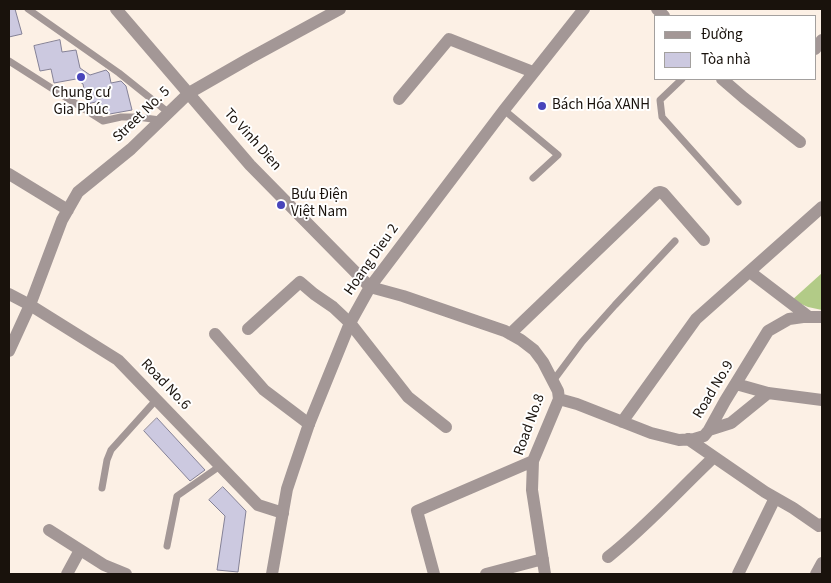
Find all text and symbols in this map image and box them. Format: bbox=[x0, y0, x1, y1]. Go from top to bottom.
legend bbox=[654, 15, 816, 80]
text: Đường bbox=[701, 24, 743, 45]
text: Tòa nhà bbox=[701, 49, 750, 70]
marker: Chung cư Gia Phúc bbox=[75, 71, 87, 83]
street label: Street No. 5 bbox=[110, 83, 174, 147]
place label: Chung cư Gia Phúc bbox=[52, 85, 110, 120]
place label: Bách Hóa XANH bbox=[552, 97, 650, 115]
marker: Bách Hóa XANH bbox=[536, 100, 548, 112]
street label: To Vinh Dien bbox=[219, 105, 285, 175]
place label: Bưu Điện Việt Nam bbox=[291, 187, 348, 222]
marker: Bưu Điện Việt Nam bbox=[275, 199, 287, 211]
street label: Hoang Dieu 2 bbox=[341, 221, 403, 299]
street label: Road No.6 bbox=[136, 356, 194, 414]
street label: Road No.9 bbox=[690, 358, 738, 422]
street label: Road No.8 bbox=[511, 392, 549, 458]

